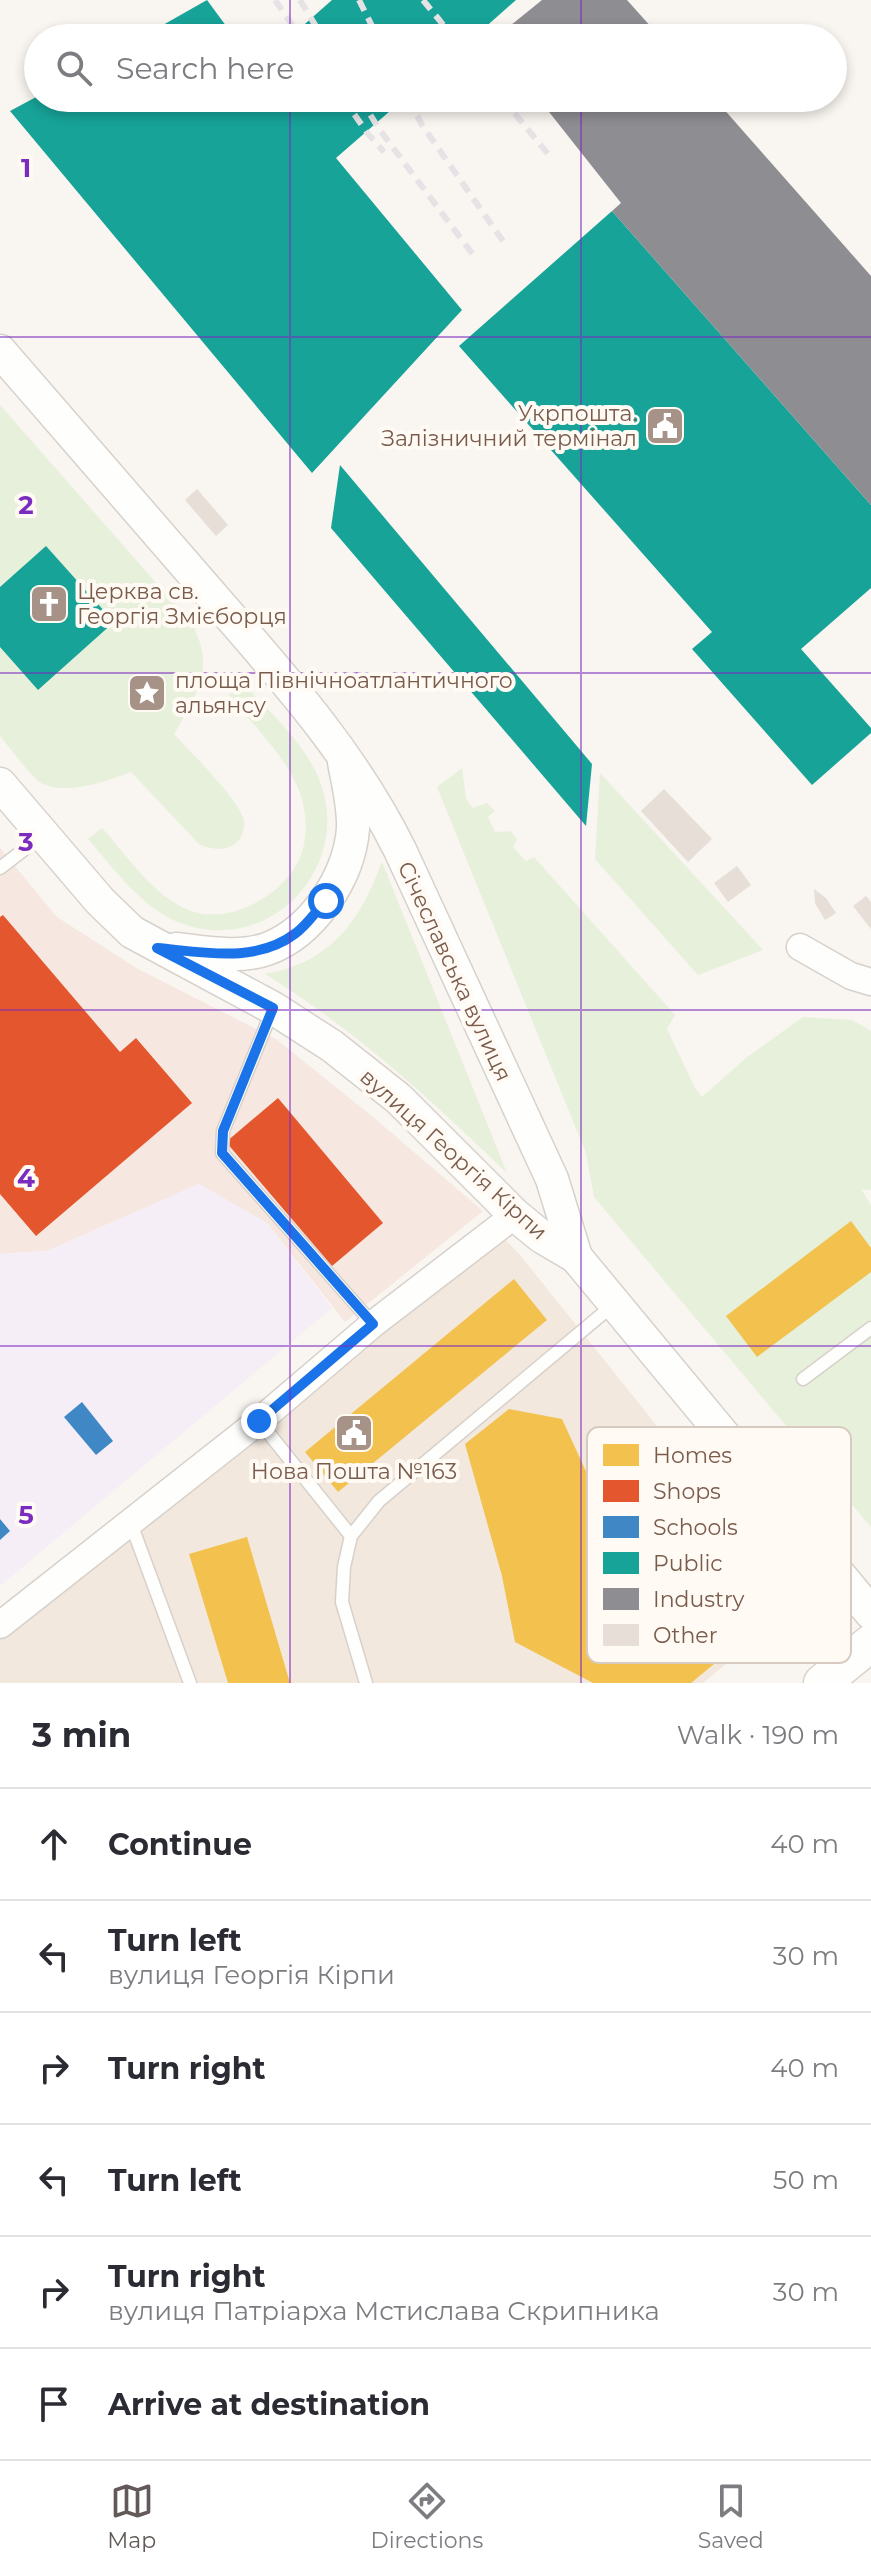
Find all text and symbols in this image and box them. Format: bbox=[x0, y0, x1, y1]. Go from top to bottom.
search box bbox=[24, 24, 847, 112]
icon: search bbox=[52, 46, 96, 90]
text: Search here bbox=[116, 50, 294, 87]
text: 1 bbox=[21, 152, 31, 184]
place label: Укрпошта. Залізничний термінал bbox=[381, 400, 637, 452]
public building icon: Укрпошта. Залізничний термінал bbox=[644, 405, 686, 447]
text: 2 bbox=[18, 489, 34, 521]
place label: Церква св. Георгія Змієборця bbox=[77, 578, 287, 630]
church icon: Церква св. Георгія Змієборця bbox=[28, 583, 70, 625]
place label: площа Північноатлантичного альянсу bbox=[175, 667, 513, 719]
place icon: площа Північноатлантичного альянсу bbox=[126, 672, 168, 714]
text: 3 bbox=[17, 826, 34, 858]
street label: Січеславська вулиця bbox=[392, 857, 517, 1085]
route start bbox=[308, 883, 344, 919]
street label: вулиця Георгія Кірпи bbox=[354, 1063, 553, 1246]
text: 4 bbox=[17, 1162, 35, 1194]
route end bbox=[241, 1403, 277, 1439]
public building icon: Нова Пошта №163 bbox=[333, 1412, 375, 1454]
legend bbox=[587, 1427, 851, 1663]
text: Homes bbox=[653, 1442, 732, 1469]
place label: Нова Пошта №163 bbox=[251, 1458, 457, 1485]
text: Shops bbox=[653, 1478, 721, 1505]
text: 5 bbox=[18, 1499, 34, 1531]
text: Schools bbox=[653, 1514, 738, 1541]
text: Public bbox=[653, 1550, 723, 1577]
text: Industry bbox=[653, 1586, 745, 1613]
text: Other bbox=[653, 1622, 717, 1649]
text: 3 min bbox=[32, 1714, 131, 1756]
text: Walk · 190 m bbox=[677, 1719, 839, 1751]
icon: ahead bbox=[32, 1822, 76, 1866]
text: Continue bbox=[108, 1826, 252, 1863]
text: 40 m bbox=[770, 1828, 839, 1860]
text: Turn left bbox=[108, 1922, 241, 1959]
icon: left bbox=[32, 1934, 76, 1978]
text: 30 m bbox=[773, 1940, 839, 1972]
text: вулиця Георгія Кірпи bbox=[108, 1959, 395, 1991]
icon: right bbox=[32, 2046, 76, 2090]
text: Turn right bbox=[108, 2050, 265, 2087]
text: 40 m bbox=[770, 2052, 839, 2084]
icon: left bbox=[32, 2158, 76, 2202]
text: Turn left bbox=[108, 2162, 241, 2199]
text: 50 m bbox=[773, 2164, 839, 2196]
text: Turn right bbox=[108, 2258, 265, 2295]
icon: right bbox=[32, 2270, 76, 2314]
text: 30 m bbox=[773, 2276, 839, 2308]
text: вулиця Патріарха Мстислава Скрипника bbox=[108, 2295, 660, 2327]
icon: arrive bbox=[32, 2382, 76, 2426]
text: Arrive at destination bbox=[108, 2386, 430, 2423]
tab: Map bbox=[107, 2479, 156, 2554]
tab: Directions bbox=[371, 2479, 483, 2554]
tab: Saved bbox=[698, 2479, 764, 2554]

